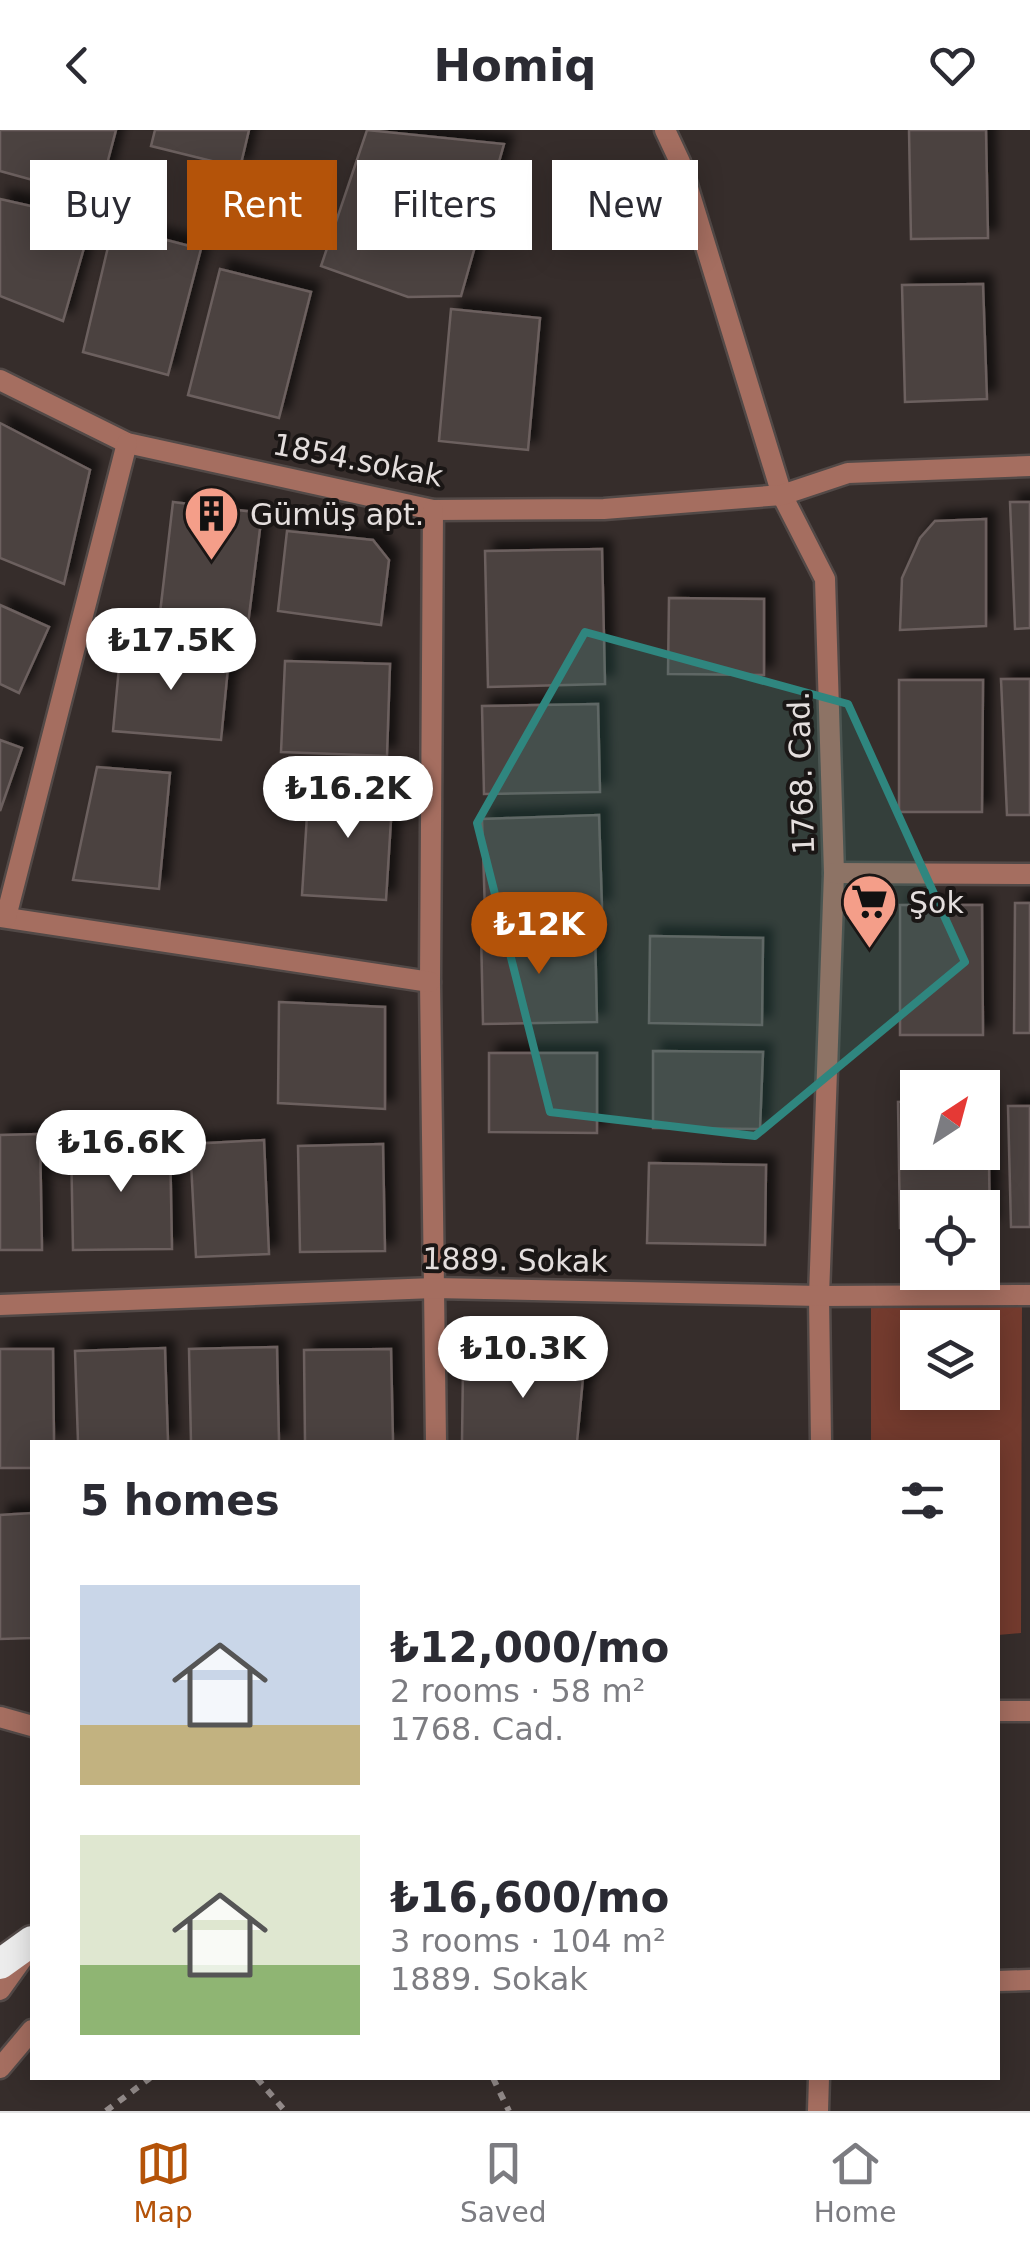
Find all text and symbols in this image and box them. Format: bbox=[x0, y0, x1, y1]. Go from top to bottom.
icon: back bbox=[50, 38, 105, 93]
icon: heart bbox=[925, 38, 980, 93]
text: Homiq bbox=[433, 39, 597, 92]
chip: Buy bbox=[30, 160, 167, 250]
chip: Rent bbox=[187, 160, 337, 250]
chip: Filters bbox=[357, 160, 532, 250]
chip: New bbox=[552, 160, 698, 250]
street label: 1854.sokak bbox=[270, 426, 447, 494]
building icon: Gümüş apt. bbox=[181, 484, 241, 563]
place label: Gümüş apt. bbox=[250, 497, 424, 532]
pin: ₺17.5K bbox=[90, 608, 252, 693]
text: ₺17.5K bbox=[108, 621, 234, 659]
street label: 1768. Cad. bbox=[781, 691, 821, 855]
pin: ₺16.2K bbox=[267, 756, 429, 841]
text: ₺16.2K bbox=[285, 769, 411, 807]
supermarket icon: Şok bbox=[840, 872, 900, 951]
place label: Şok bbox=[909, 885, 964, 920]
pin: ₺12K bbox=[480, 892, 598, 977]
text: ₺12K bbox=[493, 905, 585, 943]
north arrow bbox=[900, 1070, 1000, 1170]
map controls bbox=[900, 1070, 1000, 1410]
pin: ₺16.6K bbox=[40, 1110, 202, 1195]
text: ₺16.6K bbox=[58, 1123, 184, 1161]
button: locate bbox=[900, 1190, 1000, 1290]
street label: 1889. Sokak bbox=[422, 1241, 609, 1279]
button: layers bbox=[900, 1310, 1000, 1410]
pin: ₺10.3K bbox=[442, 1316, 604, 1401]
text: ₺10.3K bbox=[460, 1329, 586, 1367]
icon: filters bbox=[895, 1473, 950, 1528]
text: 5 homes bbox=[80, 1476, 280, 1525]
text: ₺12,000/mo bbox=[390, 1623, 669, 1672]
icon: home bbox=[160, 1625, 280, 1745]
text: 2 rooms · 58 m² bbox=[390, 1672, 645, 1710]
text: 1768. Cad. bbox=[390, 1710, 564, 1748]
text: ₺16,600/mo bbox=[390, 1873, 669, 1922]
icon: home bbox=[160, 1875, 280, 1995]
text: 3 rooms · 104 m² bbox=[390, 1922, 666, 1960]
text: 1889. Sokak bbox=[390, 1960, 588, 1998]
tab: Map bbox=[134, 2136, 193, 2229]
tab: Saved bbox=[460, 2136, 546, 2229]
tab: Home bbox=[814, 2136, 896, 2229]

